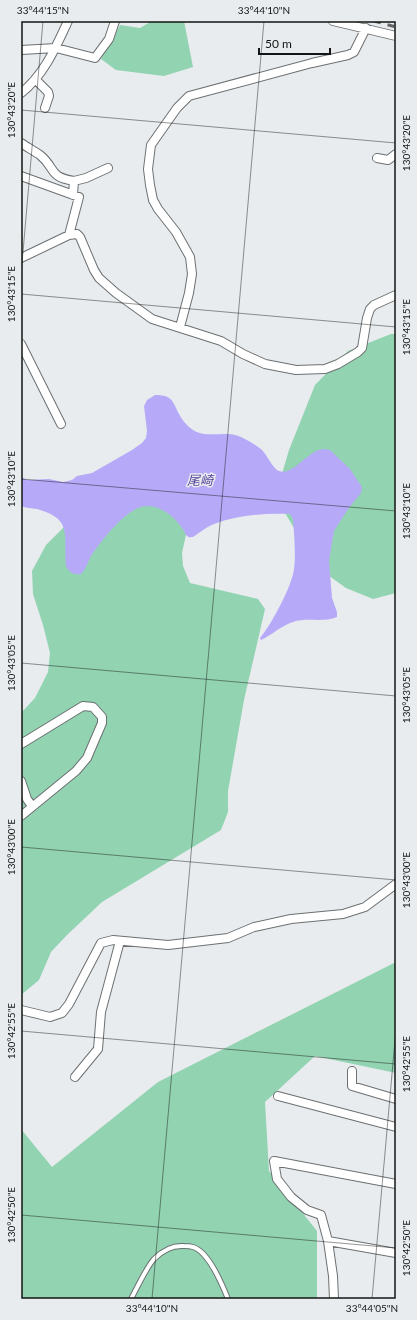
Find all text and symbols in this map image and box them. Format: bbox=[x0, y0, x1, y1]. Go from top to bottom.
text: 33°44'15"N bbox=[17, 4, 69, 16]
text: 33°44'10"N bbox=[238, 4, 290, 16]
scale bar bbox=[259, 30, 330, 56]
text: 50 m bbox=[265, 36, 292, 51]
text: 130°43'20"E bbox=[5, 82, 17, 138]
text: 130°43'20"E bbox=[400, 115, 412, 171]
text: 130°43'15"E bbox=[5, 266, 17, 322]
text: 130°43'15"E bbox=[400, 299, 412, 355]
text: 130°43'10"E bbox=[5, 451, 17, 507]
water label: 尾崎 bbox=[187, 472, 215, 488]
text: 130°43'10"E bbox=[400, 483, 412, 539]
text: 130°43'05"E bbox=[5, 635, 17, 691]
text: 130°43'05"E bbox=[400, 667, 412, 723]
text: 130°43'00"E bbox=[5, 819, 17, 875]
text: 130°43'00"E bbox=[400, 852, 412, 908]
text: 130°42'55"E bbox=[5, 1003, 17, 1059]
text: 130°42'55"E bbox=[400, 1036, 412, 1092]
text: 130°42'50"E bbox=[5, 1187, 17, 1243]
text: 130°42'50"E bbox=[400, 1220, 412, 1276]
text: 33°44'10"N bbox=[126, 1302, 178, 1314]
text: 33°44'05"N bbox=[346, 1302, 398, 1314]

